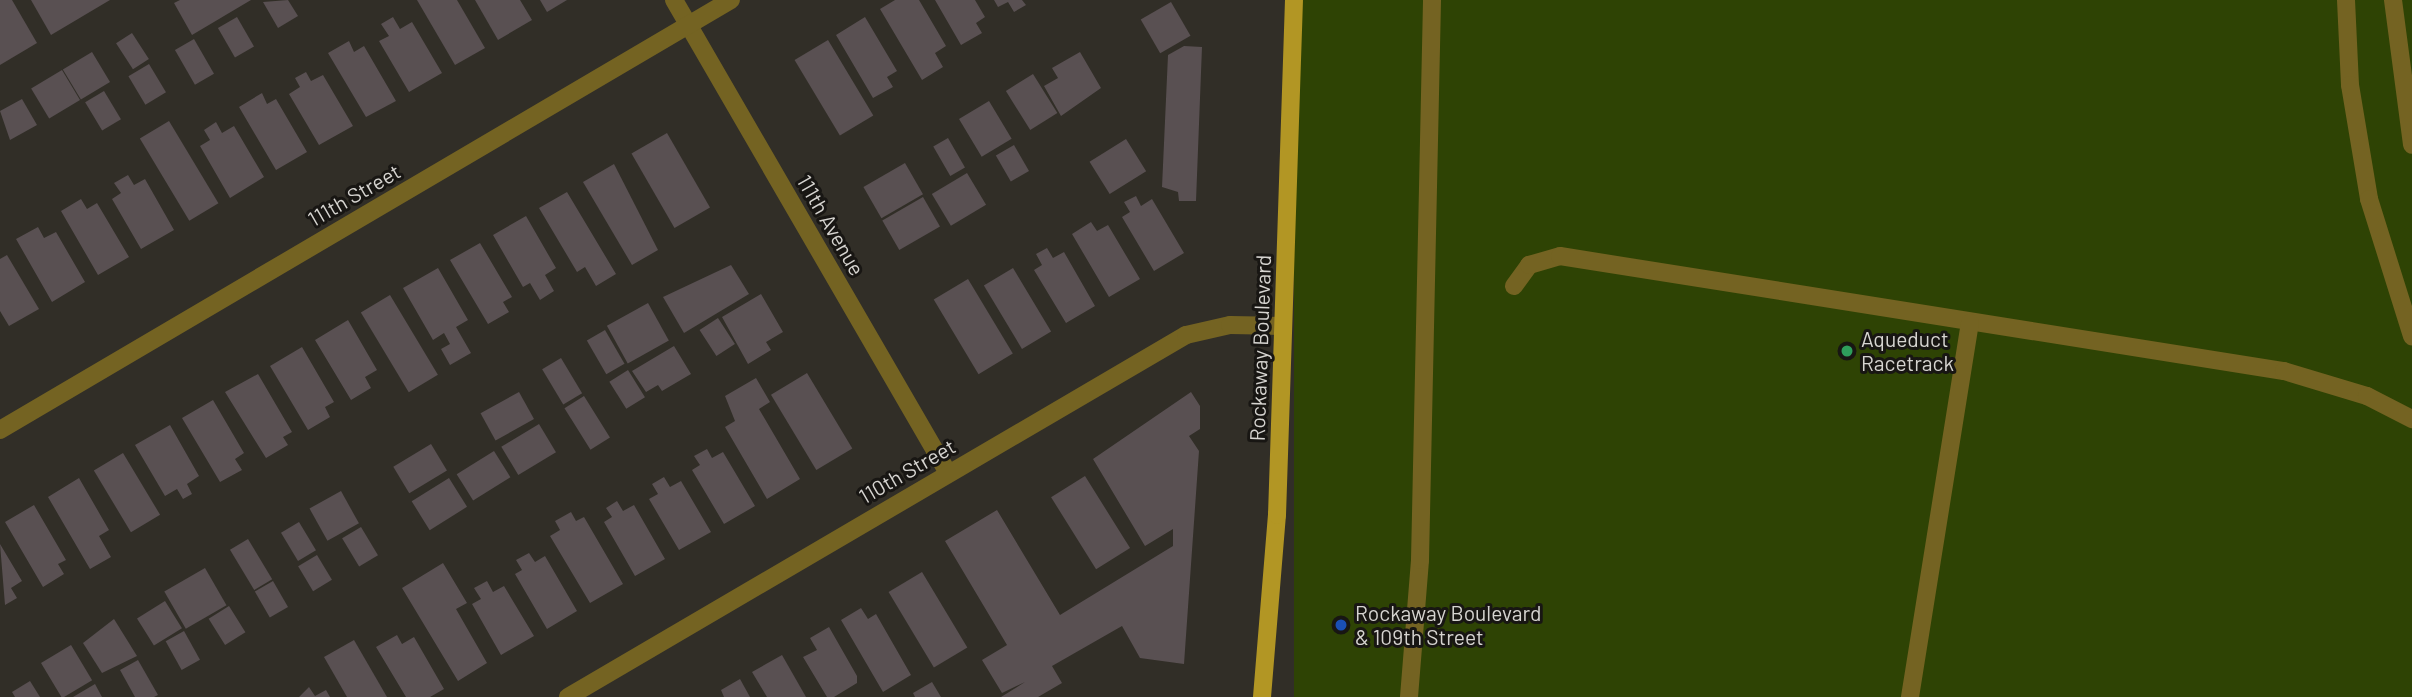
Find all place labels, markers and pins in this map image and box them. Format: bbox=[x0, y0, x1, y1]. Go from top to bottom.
place label: Aqueduct Racetrack bbox=[1861, 326, 1954, 376]
marker: Aqueduct Racetrack bbox=[1839, 343, 1855, 359]
place label: Rockaway Boulevard & 109th Street bbox=[1355, 600, 1542, 650]
marker: Rockaway Boulevard & 109th Street bbox=[1333, 617, 1349, 633]

